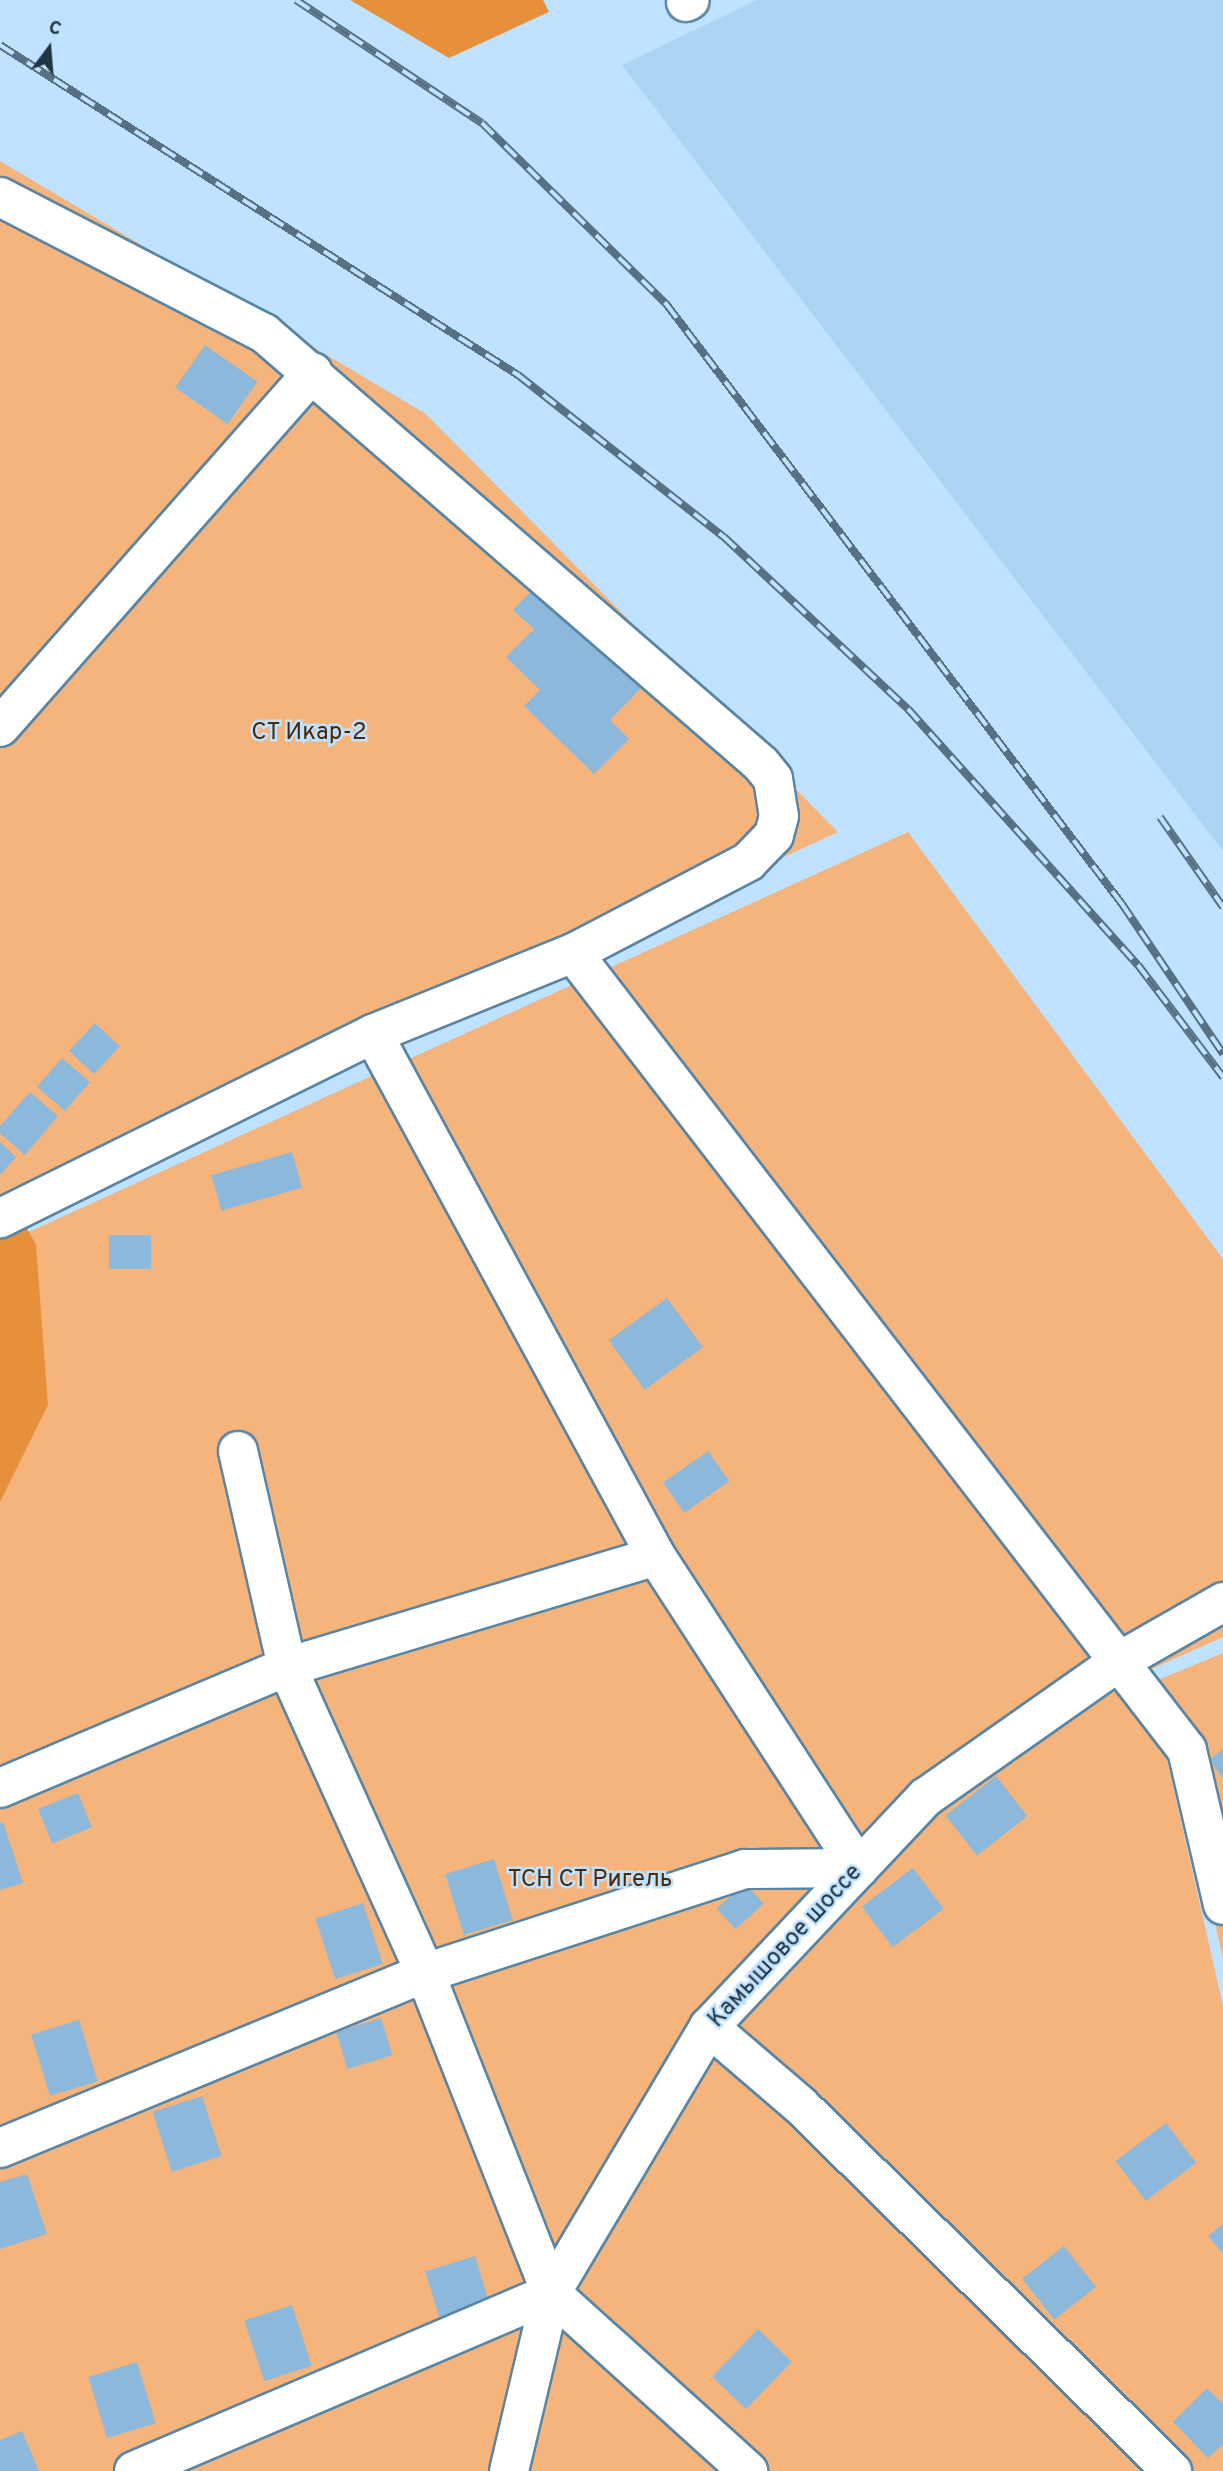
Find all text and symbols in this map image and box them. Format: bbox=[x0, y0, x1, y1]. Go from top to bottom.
north arrow bbox=[14, 14, 84, 84]
text: С bbox=[46, 16, 64, 42]
park label: СТ Икар-2 bbox=[251, 720, 367, 748]
street label: Камышовое шоссе bbox=[703, 1859, 869, 2035]
park label: ТСН СТ Ригель bbox=[507, 1867, 673, 1895]

